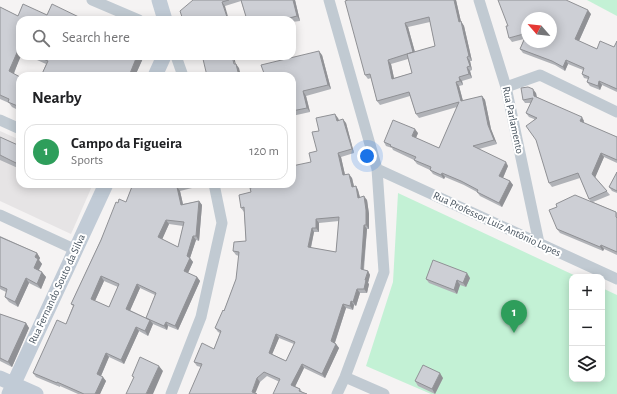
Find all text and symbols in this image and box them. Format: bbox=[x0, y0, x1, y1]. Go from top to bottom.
north arrow bbox=[521, 12, 557, 48]
search box bbox=[16, 16, 296, 60]
icon: search bbox=[30, 27, 52, 49]
text: Search here bbox=[62, 30, 130, 45]
street label: Rua Parlamento bbox=[501, 85, 525, 155]
text: Nearby bbox=[32, 89, 82, 106]
text: Campo da Figueira bbox=[71, 136, 182, 151]
text: 1 bbox=[44, 145, 48, 158]
text: 120 m bbox=[249, 145, 279, 158]
your location bbox=[357, 146, 377, 166]
text: Sports bbox=[71, 154, 103, 167]
street label: Rua Professor Luiz Antônio Lopes bbox=[431, 190, 563, 258]
street label: Rua Fernando Souto da Silva bbox=[27, 232, 87, 346]
map controls bbox=[569, 274, 605, 382]
button: + bbox=[569, 274, 605, 310]
pin: 1 bbox=[501, 300, 527, 333]
button: − bbox=[569, 310, 605, 346]
button: layers bbox=[569, 346, 605, 382]

